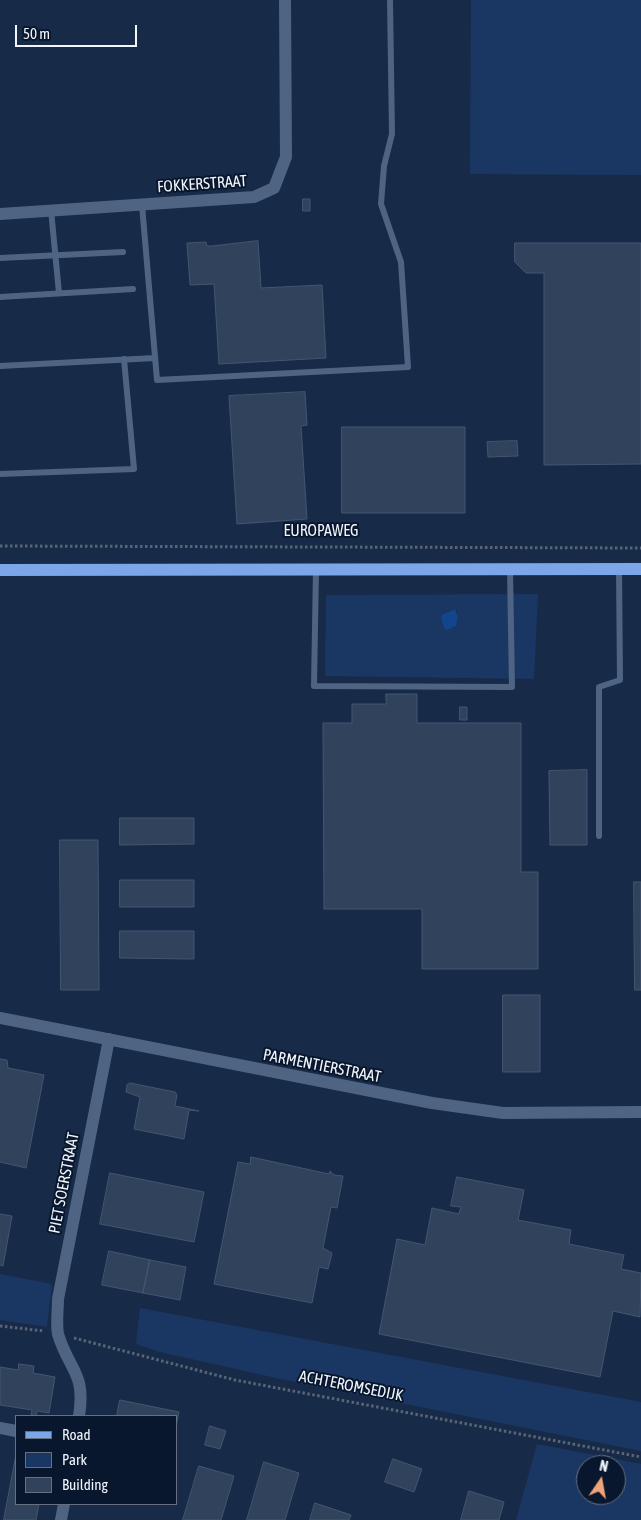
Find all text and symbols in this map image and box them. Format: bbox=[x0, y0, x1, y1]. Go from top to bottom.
scale bar bbox=[18, 15, 140, 47]
text: 50 m bbox=[23, 25, 50, 42]
street label: FOKKERSTRAAT bbox=[156, 171, 248, 197]
street label: EUROPAWEG bbox=[283, 521, 359, 541]
street label: PARMENTIERSTRAAT bbox=[261, 1045, 383, 1087]
street label: PIET SOERSTRAAT bbox=[45, 1131, 83, 1235]
street label: ACHTEROMSEDIJK bbox=[297, 1367, 405, 1405]
legend bbox=[15, 1415, 178, 1505]
text: Road bbox=[62, 1426, 91, 1443]
text: Park bbox=[62, 1451, 87, 1468]
north arrow bbox=[576, 1455, 626, 1505]
text: N bbox=[598, 1458, 610, 1475]
text: Building bbox=[62, 1476, 108, 1493]

